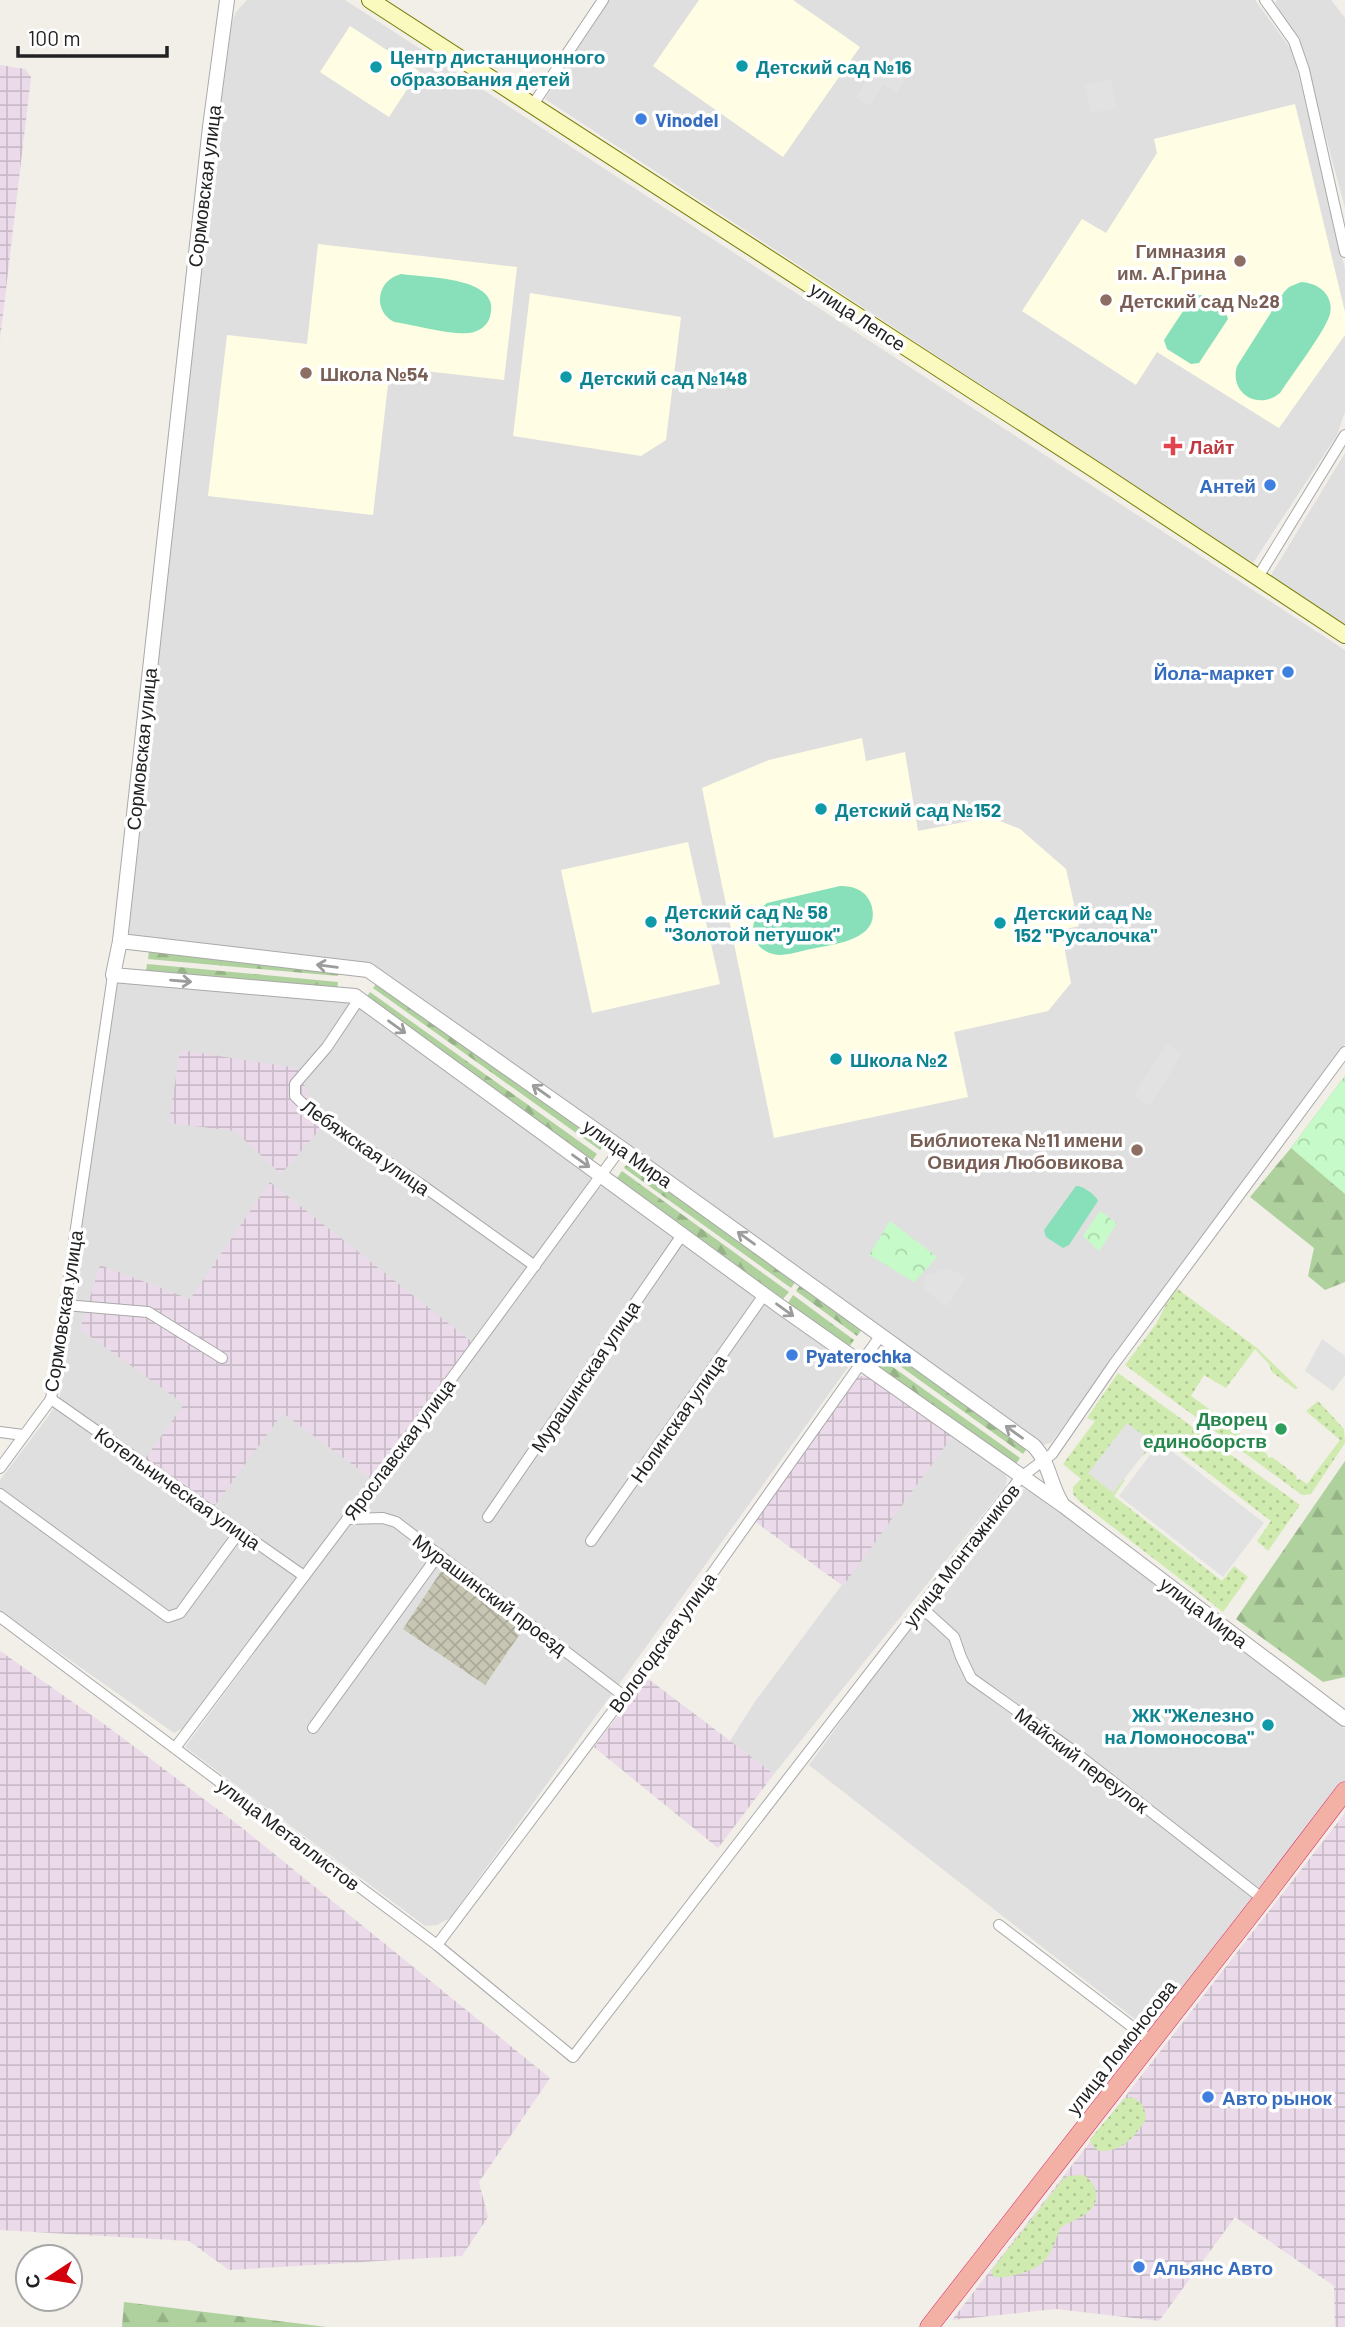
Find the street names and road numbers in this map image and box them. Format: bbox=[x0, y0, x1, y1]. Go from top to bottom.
street label: Сормовская улица bbox=[183, 103, 225, 269]
street label: улица Лепсе bbox=[806, 277, 910, 355]
street label: Сормовская улица bbox=[121, 666, 161, 831]
street label: Лебяжская улица bbox=[297, 1094, 435, 1200]
street label: улица Мира bbox=[579, 1114, 677, 1192]
street label: Сормовская улица bbox=[39, 1228, 87, 1394]
street label: Мурашинская улица bbox=[526, 1295, 645, 1456]
street label: Нолинская улица bbox=[625, 1349, 731, 1487]
street label: Ярославская улица bbox=[338, 1373, 460, 1524]
street label: Котельническая улица bbox=[91, 1422, 266, 1554]
street label: улица Монтажников bbox=[898, 1479, 1024, 1631]
street label: Мурашинский проезд bbox=[409, 1529, 571, 1659]
street label: Вологодская улица bbox=[603, 1567, 721, 1717]
street label: улица Мира bbox=[1156, 1572, 1253, 1653]
street label: Майский переулок bbox=[1011, 1702, 1154, 1818]
street label: улица Металлистов bbox=[213, 1773, 365, 1895]
street label: улица Ломоносова bbox=[1061, 1975, 1181, 2119]

